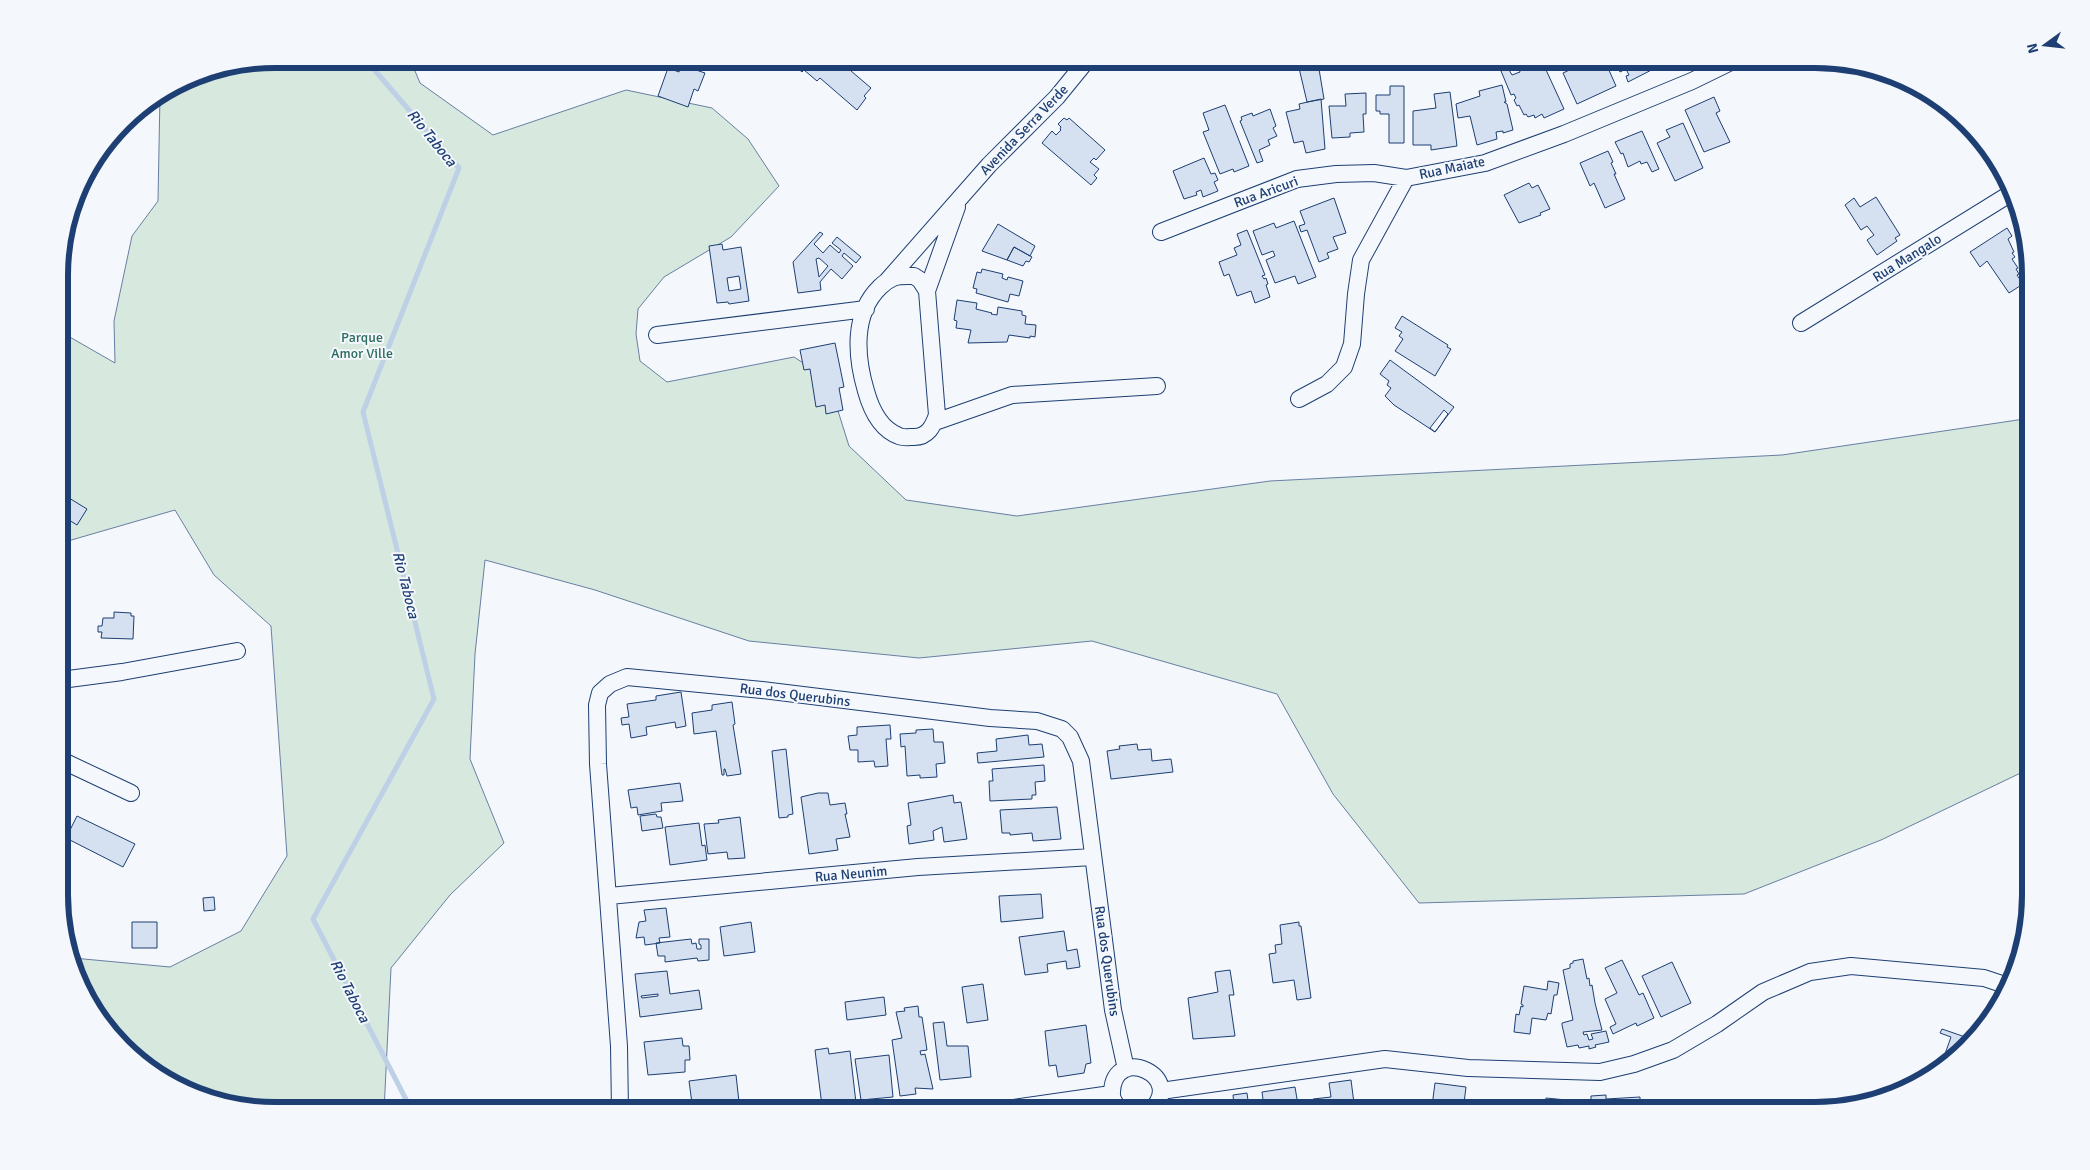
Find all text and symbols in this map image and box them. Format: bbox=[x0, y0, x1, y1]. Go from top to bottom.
north arrow bbox=[2020, 20, 2070, 70]
text: N bbox=[2023, 41, 2042, 55]
street label: Avenida Serra Verde bbox=[976, 81, 1072, 179]
water label: Rio Taboca bbox=[403, 106, 461, 171]
street label: Rua Maiate bbox=[1418, 153, 1486, 183]
street label: Rua Aricuri bbox=[1232, 173, 1300, 211]
street label: Rua Mangalo bbox=[1870, 230, 1944, 286]
park label: Parque Amor Ville bbox=[331, 329, 393, 362]
water label: Rio Taboca bbox=[389, 550, 423, 621]
street label: Rua dos Querubins bbox=[739, 680, 851, 710]
street label: Rua Neunim bbox=[814, 862, 888, 886]
street label: Rua dos Querubins bbox=[1091, 905, 1123, 1017]
water label: Rio Taboca bbox=[326, 956, 374, 1026]

